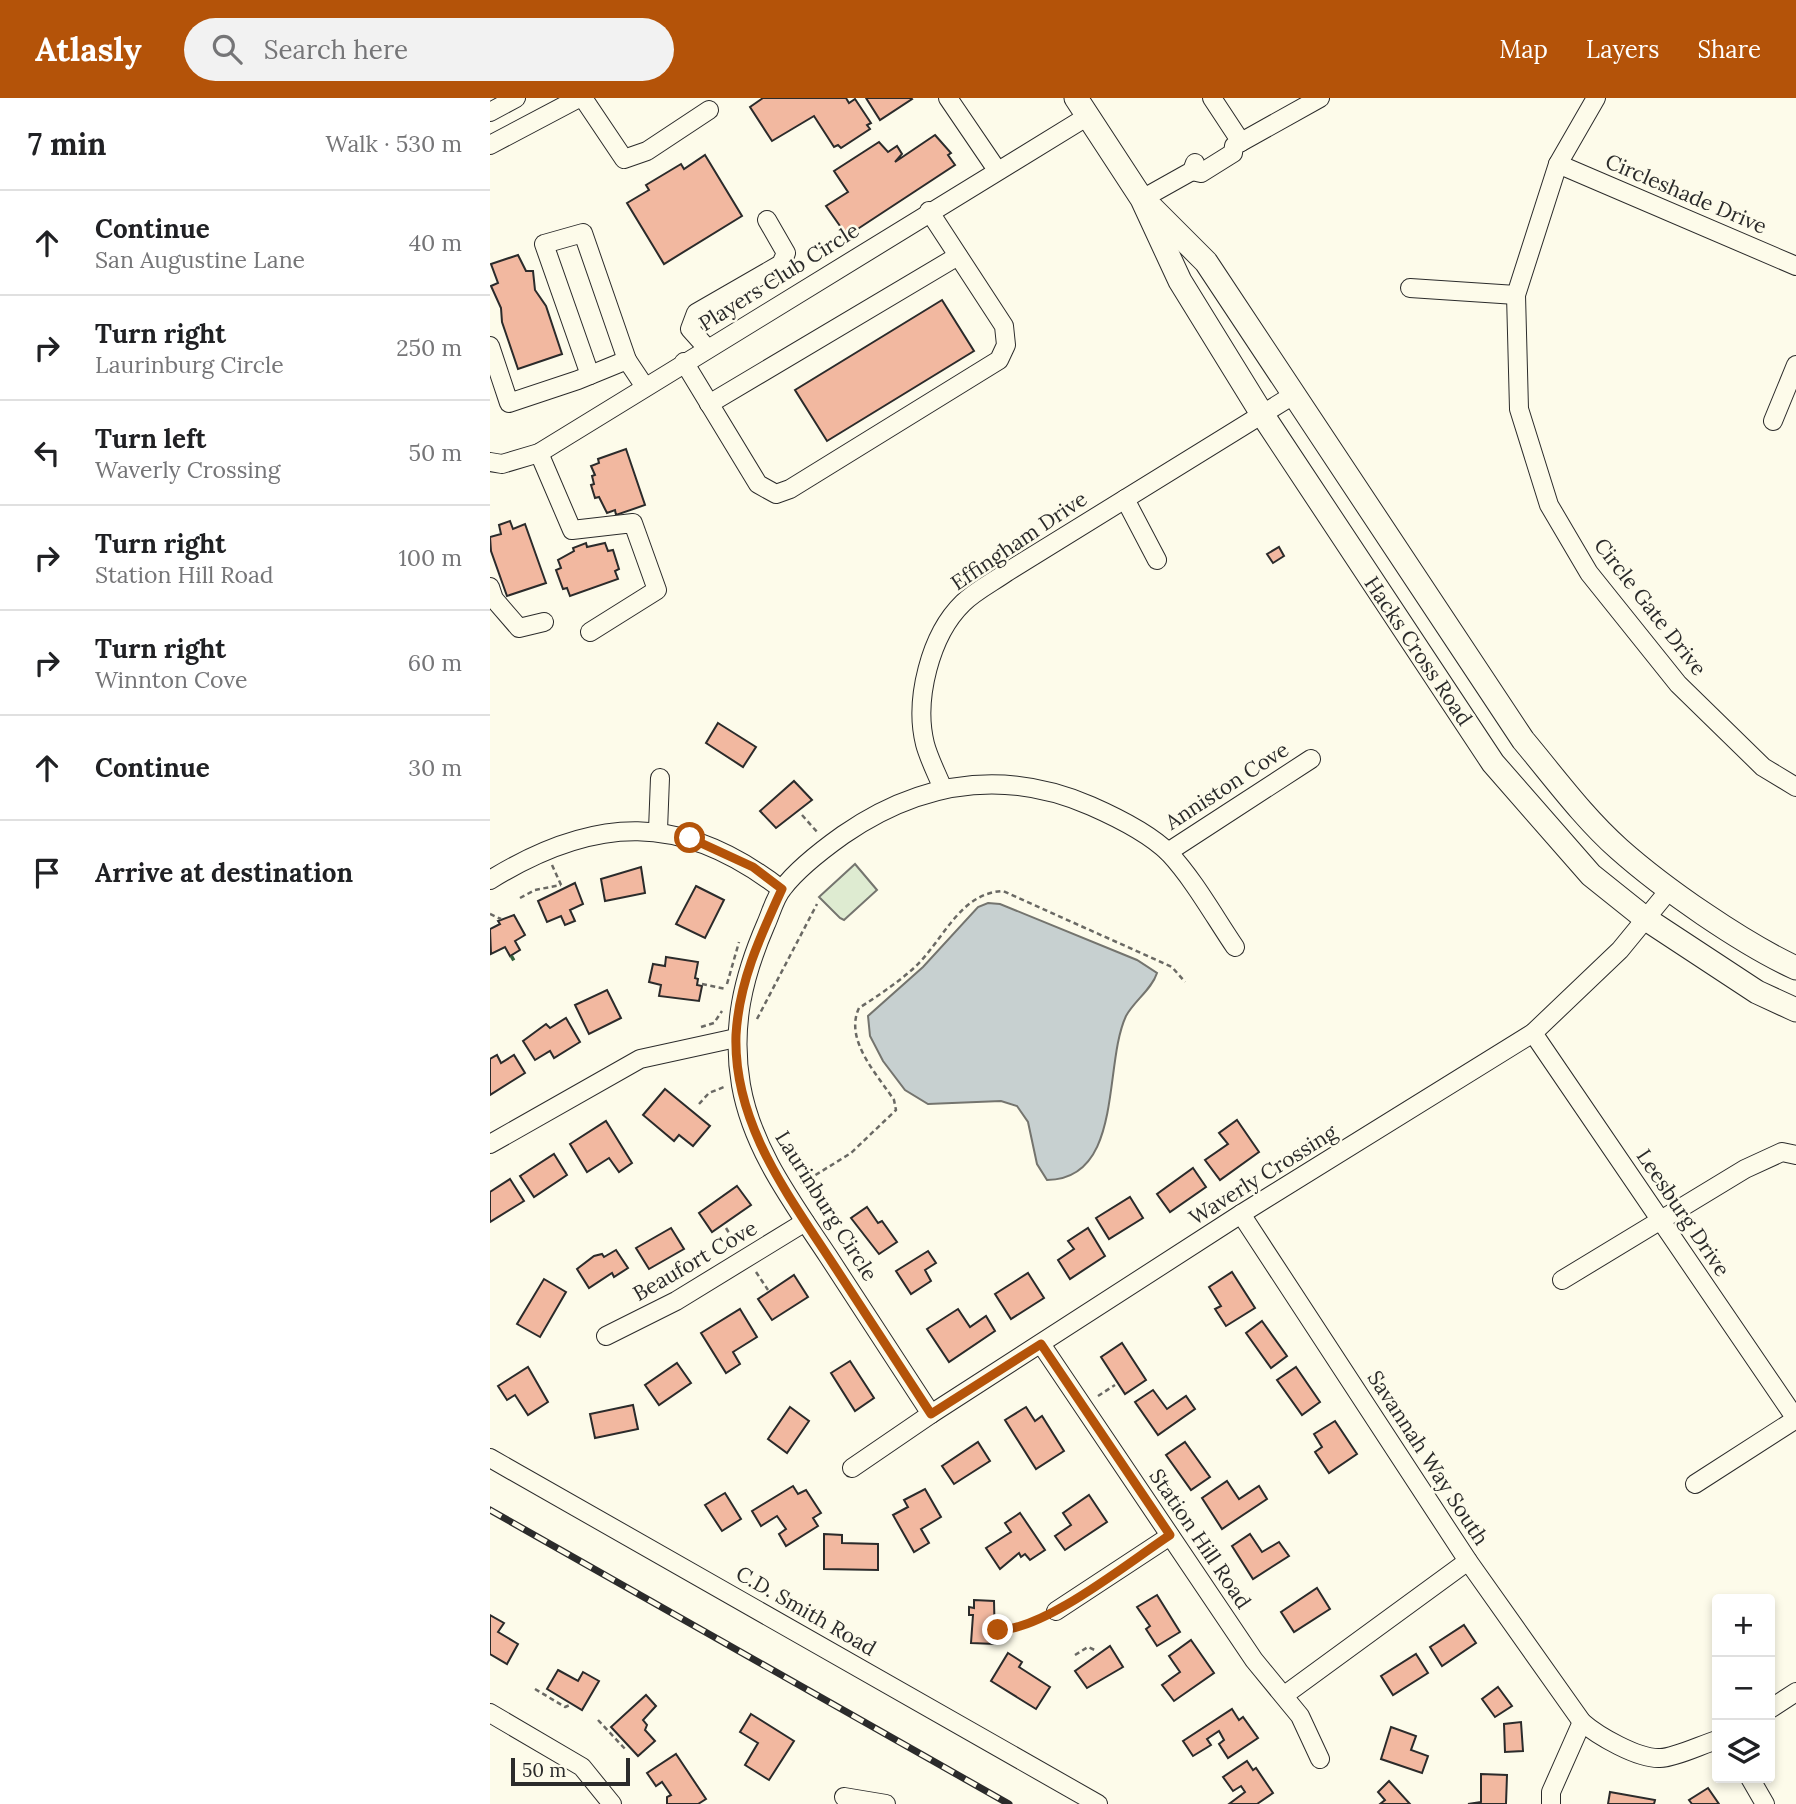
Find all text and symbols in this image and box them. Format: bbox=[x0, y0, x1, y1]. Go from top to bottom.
search box bbox=[184, 18, 674, 81]
text: Atlasly bbox=[35, 28, 142, 70]
icon: search bbox=[208, 30, 246, 68]
text: Search here bbox=[264, 33, 408, 66]
text: Map bbox=[1499, 34, 1548, 65]
text: Layers bbox=[1586, 34, 1659, 65]
text: Share bbox=[1697, 34, 1761, 65]
text: 7 min bbox=[28, 125, 107, 163]
text: Walk · 530 m bbox=[325, 129, 462, 158]
street label: Circleshade Drive bbox=[1601, 147, 1771, 240]
text: Continue bbox=[95, 212, 210, 245]
street label: Players Club Circle bbox=[694, 216, 864, 337]
icon: ahead bbox=[28, 224, 66, 262]
text: 40 m bbox=[409, 228, 462, 257]
text: San Augustine Lane bbox=[95, 245, 305, 274]
text: Turn right bbox=[95, 317, 226, 350]
icon: right bbox=[28, 329, 66, 367]
text: 250 m bbox=[396, 333, 462, 362]
text: Laurinburg Circle bbox=[95, 350, 284, 379]
text: Turn left bbox=[95, 422, 206, 455]
icon: left bbox=[28, 434, 66, 472]
text: 50 m bbox=[409, 438, 462, 467]
text: Waverly Crossing bbox=[95, 455, 281, 484]
street label: Effingham Drive bbox=[945, 485, 1092, 596]
text: Turn right bbox=[95, 527, 226, 560]
street label: Circle Gate Drive bbox=[1588, 532, 1713, 681]
icon: right bbox=[28, 539, 66, 577]
text: 100 m bbox=[398, 543, 462, 572]
text: Station Hill Road bbox=[95, 560, 274, 589]
street label: Hacks Cross Road bbox=[1358, 571, 1478, 731]
text: Turn right bbox=[95, 632, 226, 665]
icon: right bbox=[28, 644, 66, 682]
text: 60 m bbox=[408, 648, 462, 677]
text: Winnton Cove bbox=[95, 665, 247, 694]
street label: Anniston Cove bbox=[1159, 736, 1293, 836]
icon: ahead bbox=[28, 749, 66, 787]
text: Continue bbox=[95, 751, 210, 784]
text: 30 m bbox=[408, 753, 462, 782]
route start bbox=[674, 822, 705, 853]
icon: arrive bbox=[28, 854, 66, 892]
text: Arrive at destination bbox=[95, 856, 353, 889]
street label: Waverly Crossing bbox=[1184, 1118, 1342, 1231]
street label: Laurinburg Circle bbox=[769, 1126, 884, 1286]
street label: Leesburg Drive bbox=[1631, 1144, 1736, 1282]
street label: Beaufort Cove bbox=[628, 1214, 761, 1307]
street label: Savannah Way South bbox=[1362, 1365, 1495, 1550]
street label: Station Hill Road bbox=[1144, 1464, 1257, 1614]
street label: C.D. Smith Road bbox=[731, 1560, 881, 1662]
map controls bbox=[1712, 1594, 1775, 1783]
button: + bbox=[1712, 1594, 1775, 1657]
route end bbox=[982, 1614, 1013, 1645]
button: − bbox=[1712, 1657, 1775, 1720]
button: layers bbox=[1712, 1720, 1775, 1783]
scale bar bbox=[511, 1755, 630, 1787]
text: 50 m bbox=[522, 1758, 566, 1782]

